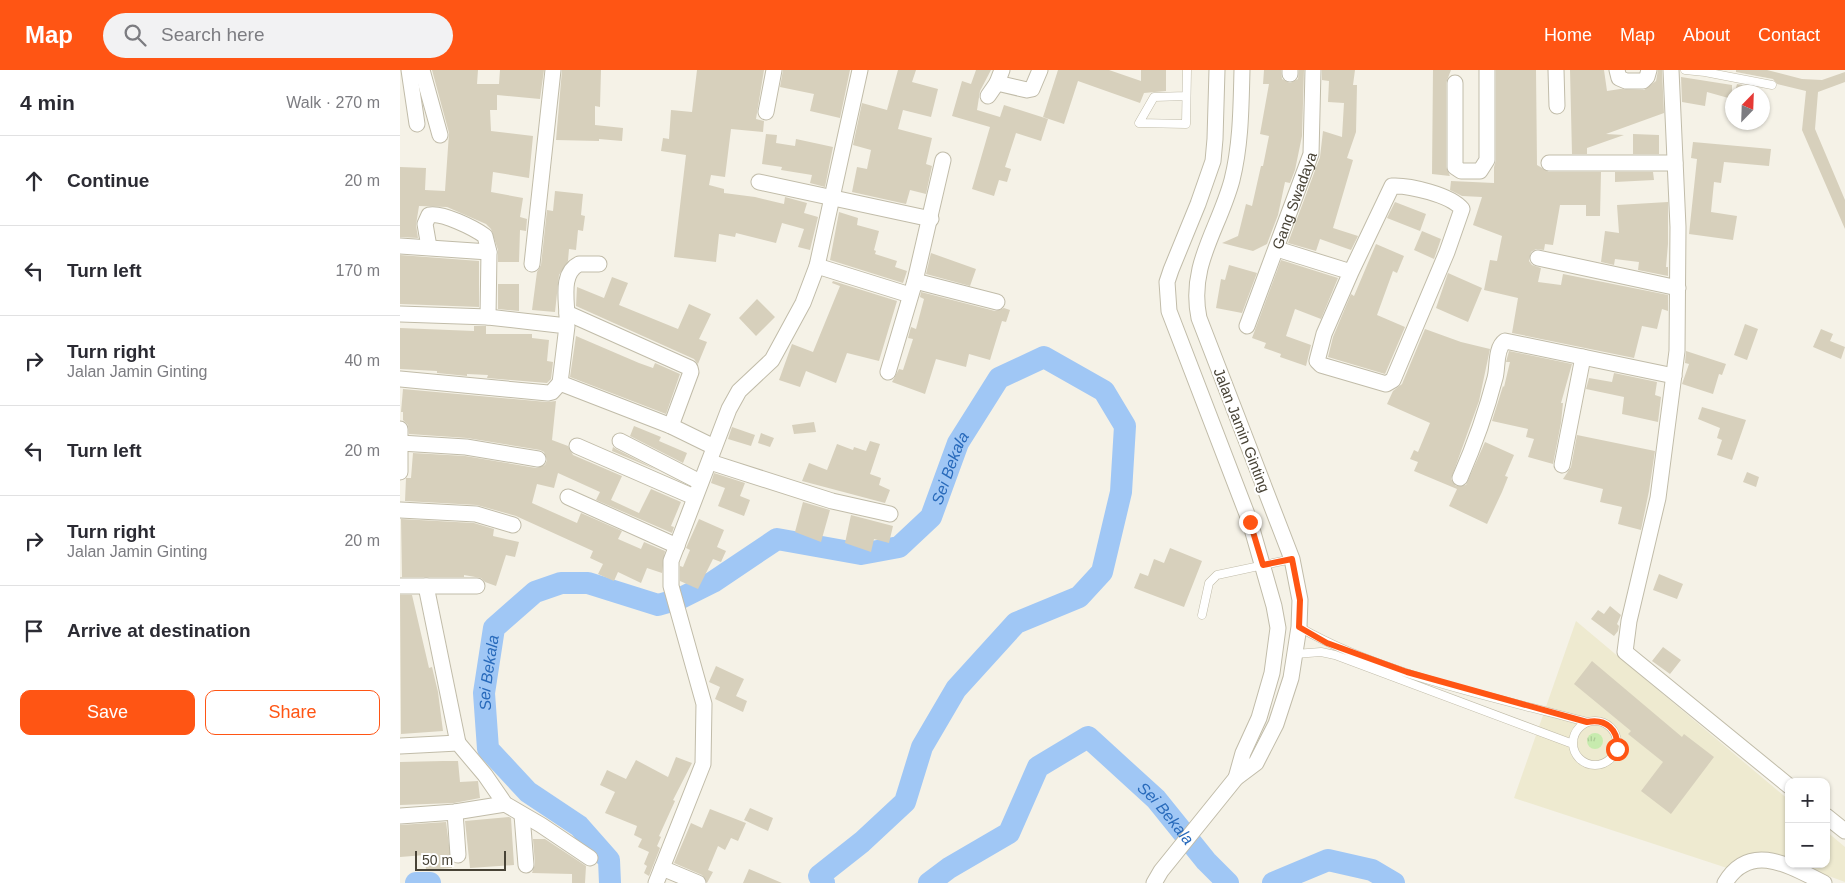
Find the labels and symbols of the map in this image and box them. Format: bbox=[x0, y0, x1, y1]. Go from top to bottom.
north arrow bbox=[1725, 85, 1770, 130]
street label: Gang Swadaya bbox=[1268, 149, 1320, 251]
street label: Jalan Jamin Ginting bbox=[1210, 365, 1274, 495]
water label: Sei Bekala bbox=[928, 428, 972, 507]
route end bbox=[1239, 511, 1262, 534]
water label: Sei Bekala bbox=[475, 634, 501, 711]
route start bbox=[1606, 738, 1629, 761]
water label: Sei Bekala bbox=[1135, 778, 1197, 848]
scale bar bbox=[415, 848, 506, 871]

